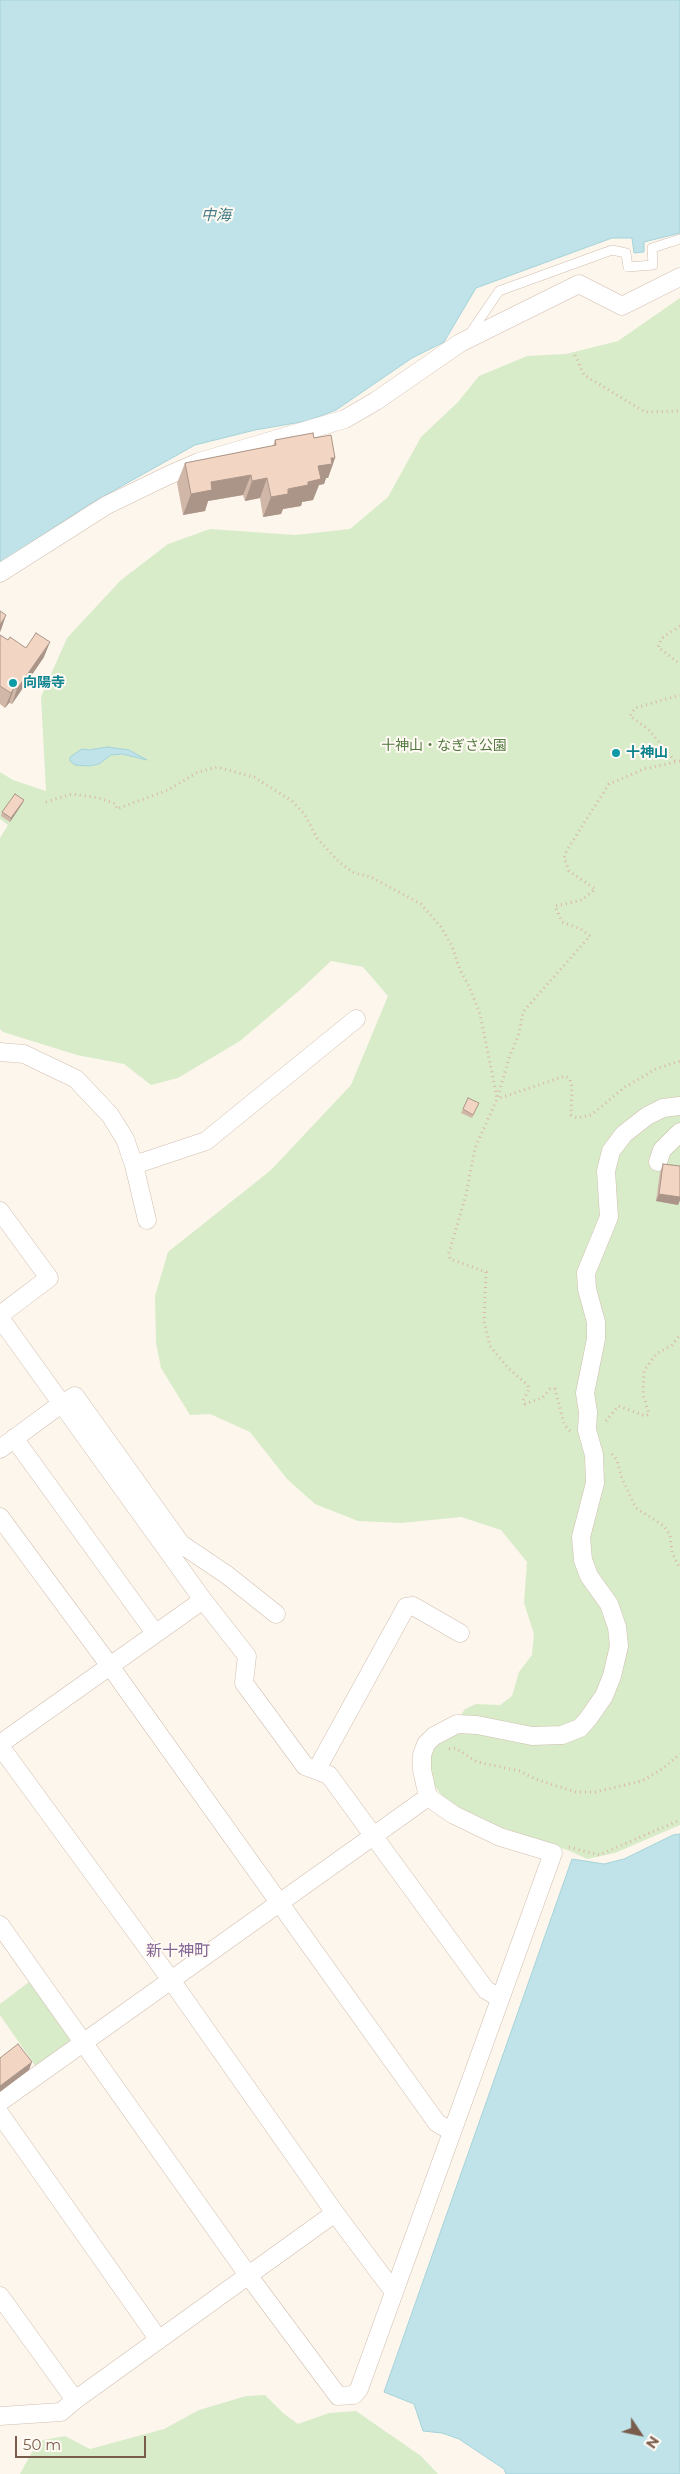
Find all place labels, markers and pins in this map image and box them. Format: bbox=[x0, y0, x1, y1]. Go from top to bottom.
place label: 向陽寺 bbox=[23, 675, 65, 691]
marker: 向陽寺 bbox=[7, 677, 19, 689]
place label: 十神山 bbox=[626, 745, 668, 761]
marker: 十神山 bbox=[610, 747, 622, 759]

